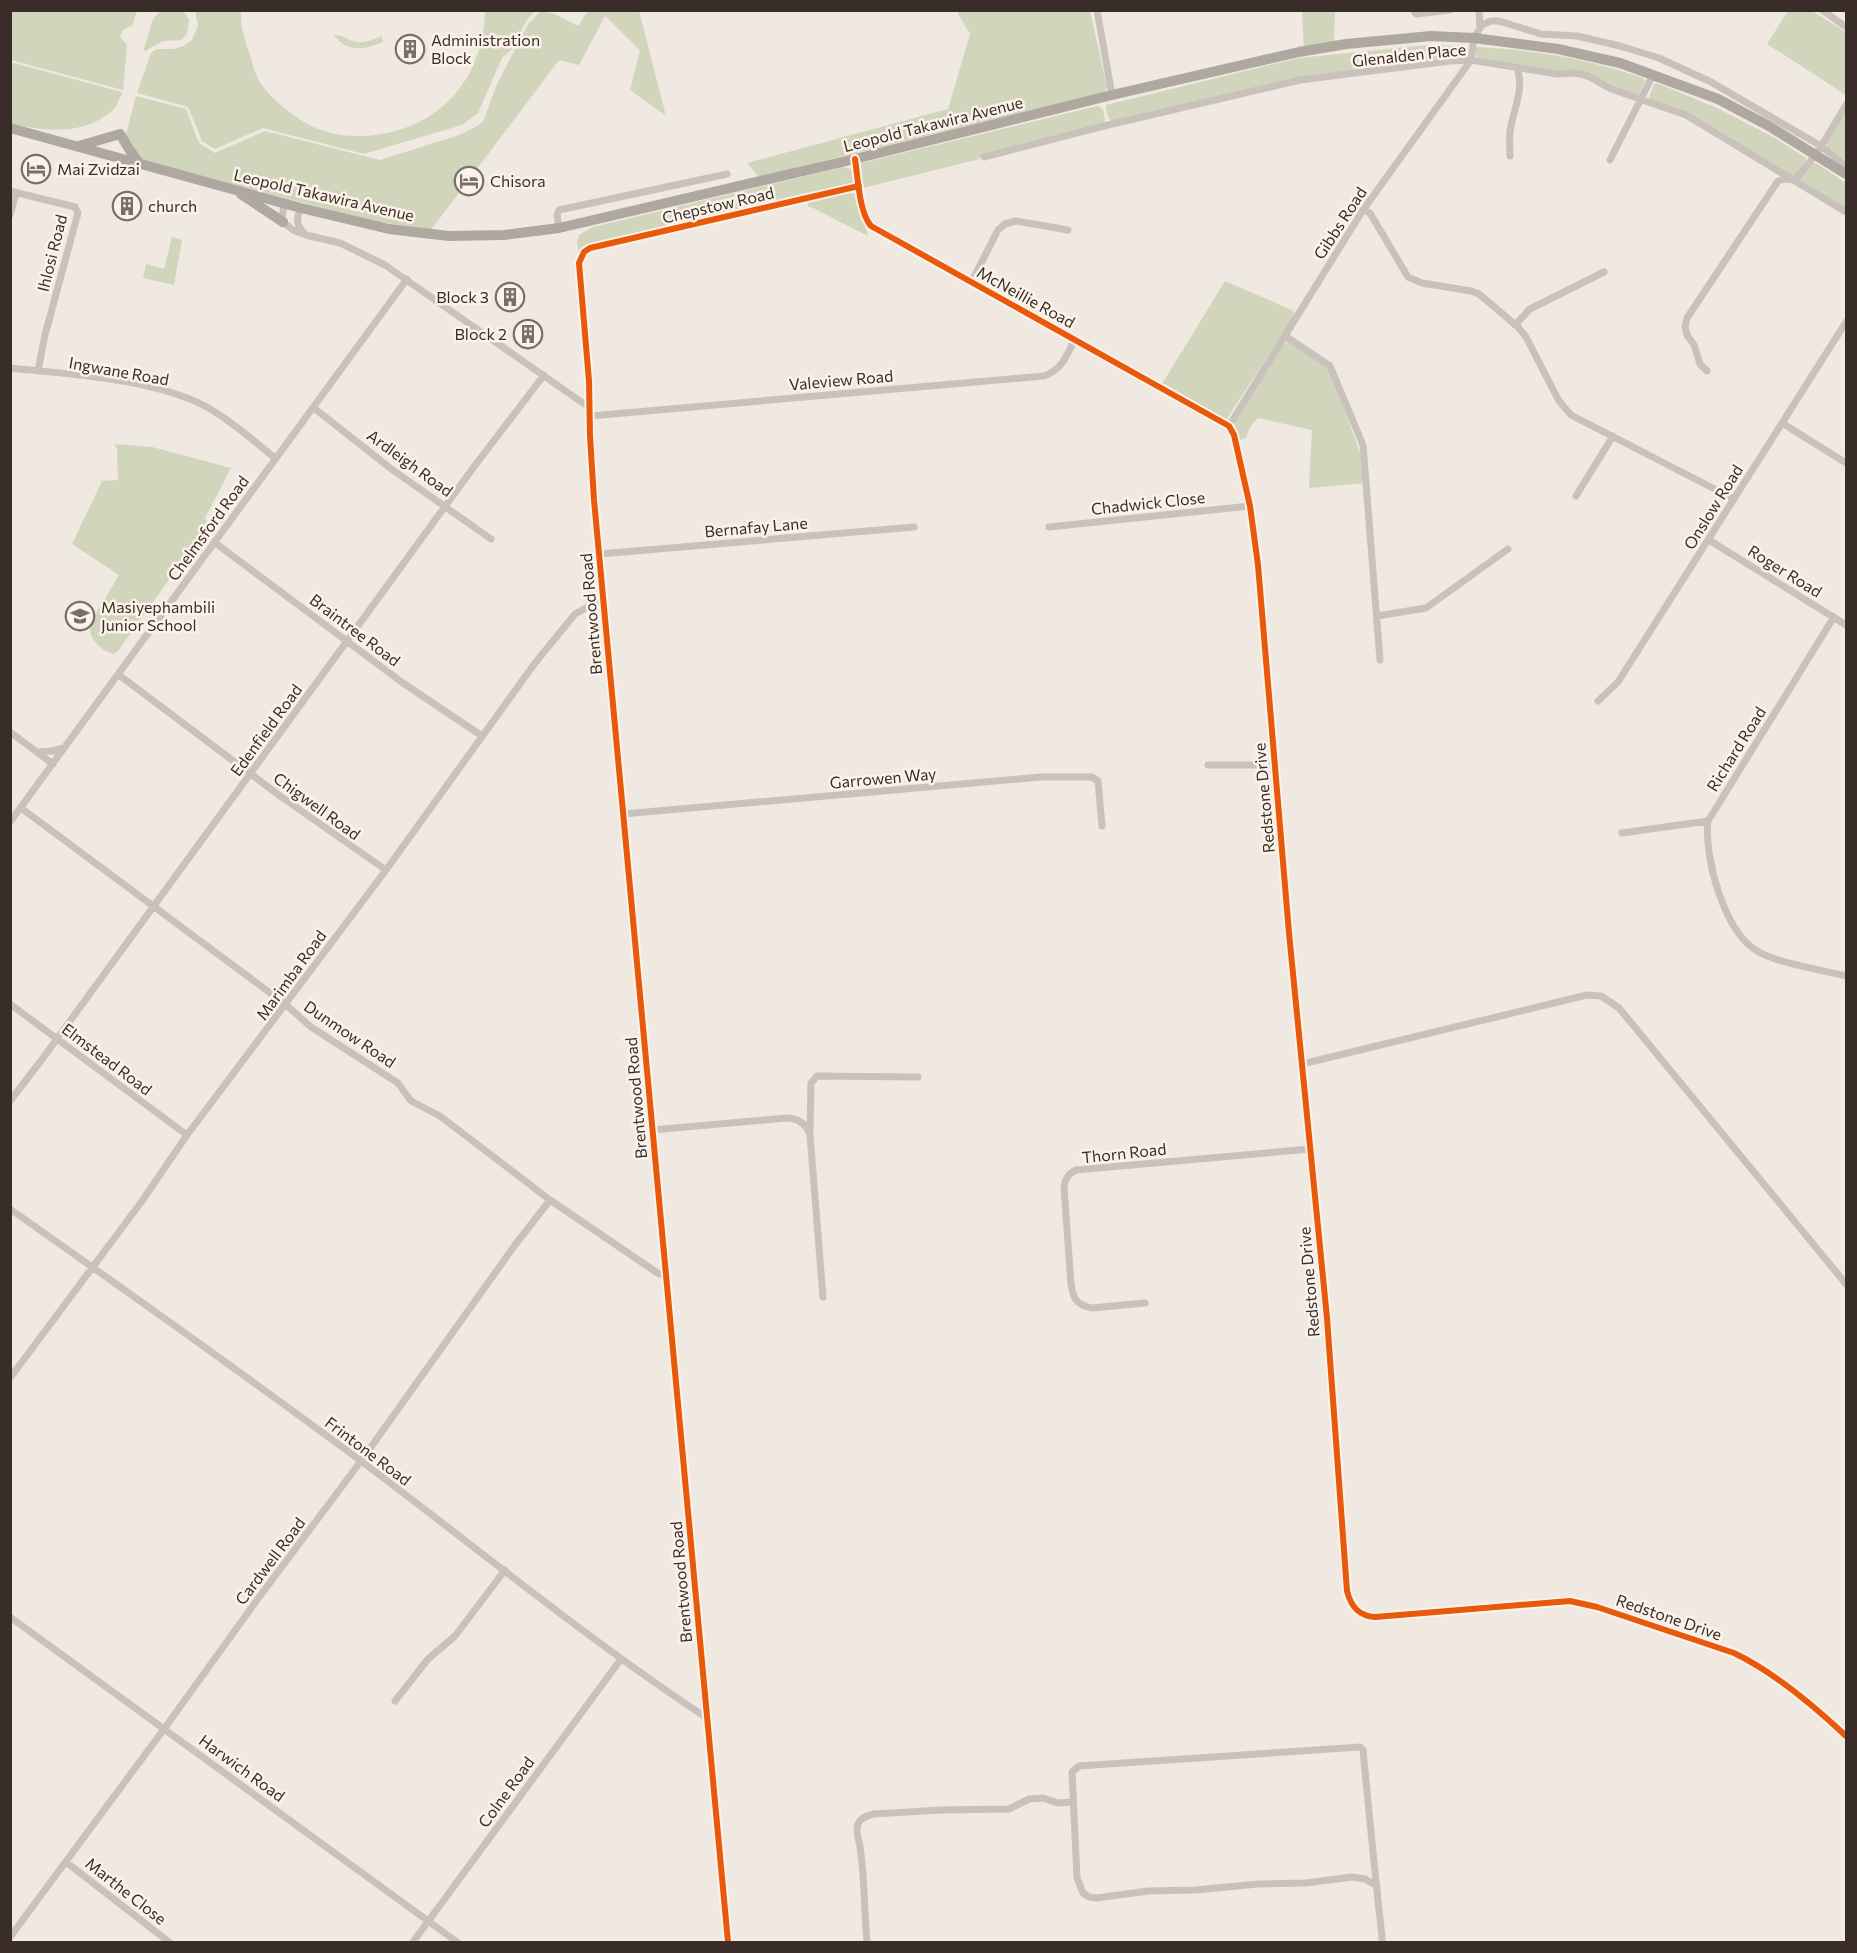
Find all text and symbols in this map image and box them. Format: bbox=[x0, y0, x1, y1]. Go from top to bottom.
place label: Administration Block bbox=[431, 30, 540, 67]
building icon: Administration Block bbox=[394, 33, 426, 65]
street label: Glenalden Place bbox=[1351, 39, 1467, 70]
street label: Leopold Takawira Avenue bbox=[841, 92, 1025, 155]
hotel icon: Mai Zvidzai bbox=[20, 153, 52, 185]
place label: Mai Zvidzai bbox=[57, 159, 140, 178]
street label: Leopold Takawira Avenue bbox=[232, 164, 416, 225]
hotel icon: Chisora bbox=[453, 165, 485, 197]
place label: Chisora bbox=[490, 171, 546, 190]
street label: Chepstow Road bbox=[660, 182, 776, 227]
street label: Gibbs Road bbox=[1309, 183, 1370, 262]
building icon: church bbox=[111, 190, 143, 222]
place label: church bbox=[148, 196, 197, 215]
street label: Ihlosi Road bbox=[33, 212, 70, 293]
street label: McNeillie Road bbox=[974, 262, 1078, 331]
building icon: Block 3 bbox=[494, 281, 526, 313]
place label: Block 3 bbox=[436, 287, 489, 306]
building icon: Block 2 bbox=[512, 318, 544, 350]
place label: Block 2 bbox=[455, 324, 507, 343]
street label: Ingwane Road bbox=[68, 352, 171, 389]
street label: Valeview Road bbox=[788, 365, 894, 394]
street label: Ardleigh Road bbox=[364, 425, 457, 500]
street label: Onslow Road bbox=[1679, 461, 1746, 553]
street label: Chelmsford Road bbox=[163, 472, 252, 584]
street label: Chadwick Close bbox=[1090, 487, 1206, 518]
street label: Bernafay Lane bbox=[704, 513, 808, 540]
street label: Roger Road bbox=[1745, 540, 1826, 601]
street label: Brentwood Road bbox=[576, 552, 605, 676]
street label: Braintree Road bbox=[306, 589, 404, 670]
place label: Masiyephambili Junior School bbox=[101, 597, 215, 634]
school or university icon: Masiyephambili Junior School bbox=[64, 600, 96, 632]
street label: Edenfield Road bbox=[226, 680, 305, 779]
street label: Richard Road bbox=[1702, 703, 1769, 795]
street label: Redstone Drive bbox=[1249, 742, 1278, 854]
street label: Garrowen Way bbox=[829, 763, 937, 792]
street label: Chigwell Road bbox=[270, 768, 364, 843]
street label: Marimba Road bbox=[252, 926, 330, 1023]
street label: Dunmow Road bbox=[301, 996, 400, 1071]
street label: Elmstead Road bbox=[59, 1019, 156, 1099]
street label: Brentwood Road bbox=[621, 1036, 650, 1160]
street label: Thorn Road bbox=[1081, 1139, 1167, 1166]
street label: Redstone Drive bbox=[1294, 1226, 1323, 1338]
street label: Frintone Road bbox=[322, 1412, 415, 1489]
street label: Cardwell Road bbox=[231, 1513, 309, 1608]
street label: Brentwood Road bbox=[666, 1520, 695, 1644]
street label: Redstone Drive bbox=[1614, 1590, 1724, 1643]
street label: Harwich Road bbox=[196, 1730, 289, 1805]
street label: Colne Road bbox=[474, 1753, 538, 1831]
street label: Marthe Close bbox=[82, 1853, 170, 1928]

